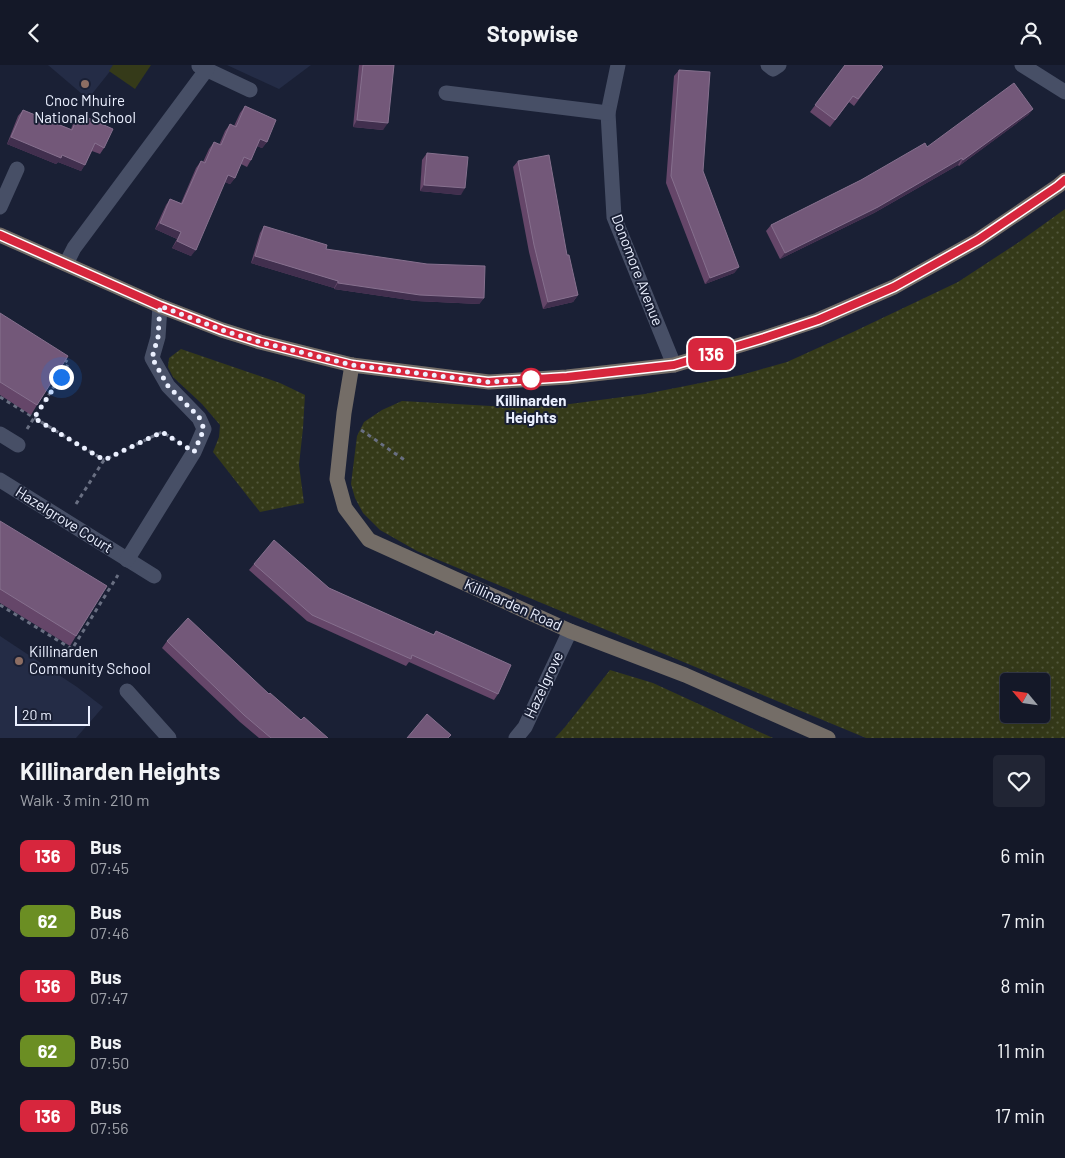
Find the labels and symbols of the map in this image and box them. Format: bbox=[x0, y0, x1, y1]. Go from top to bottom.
marker: Cnoc Mhuire National School bbox=[79, 78, 91, 90]
place label: Cnoc Mhuire National School bbox=[34, 91, 136, 126]
street label: Donomore Avenue bbox=[608, 211, 668, 328]
line badge: 136 bbox=[682, 338, 740, 370]
your location bbox=[49, 365, 74, 390]
marker: Killinarden Heights bbox=[520, 368, 542, 390]
place label: Killinarden Heights bbox=[496, 391, 566, 426]
street label: Hazelgrove Court bbox=[13, 482, 116, 556]
street label: Killinarden Road bbox=[462, 574, 565, 634]
place label: Killinarden Community School bbox=[29, 642, 151, 677]
street label: Hazelgrove bbox=[520, 648, 566, 721]
marker: Killinarden Community School bbox=[13, 655, 25, 667]
north arrow bbox=[1000, 673, 1050, 723]
scale bar bbox=[15, 703, 90, 726]

